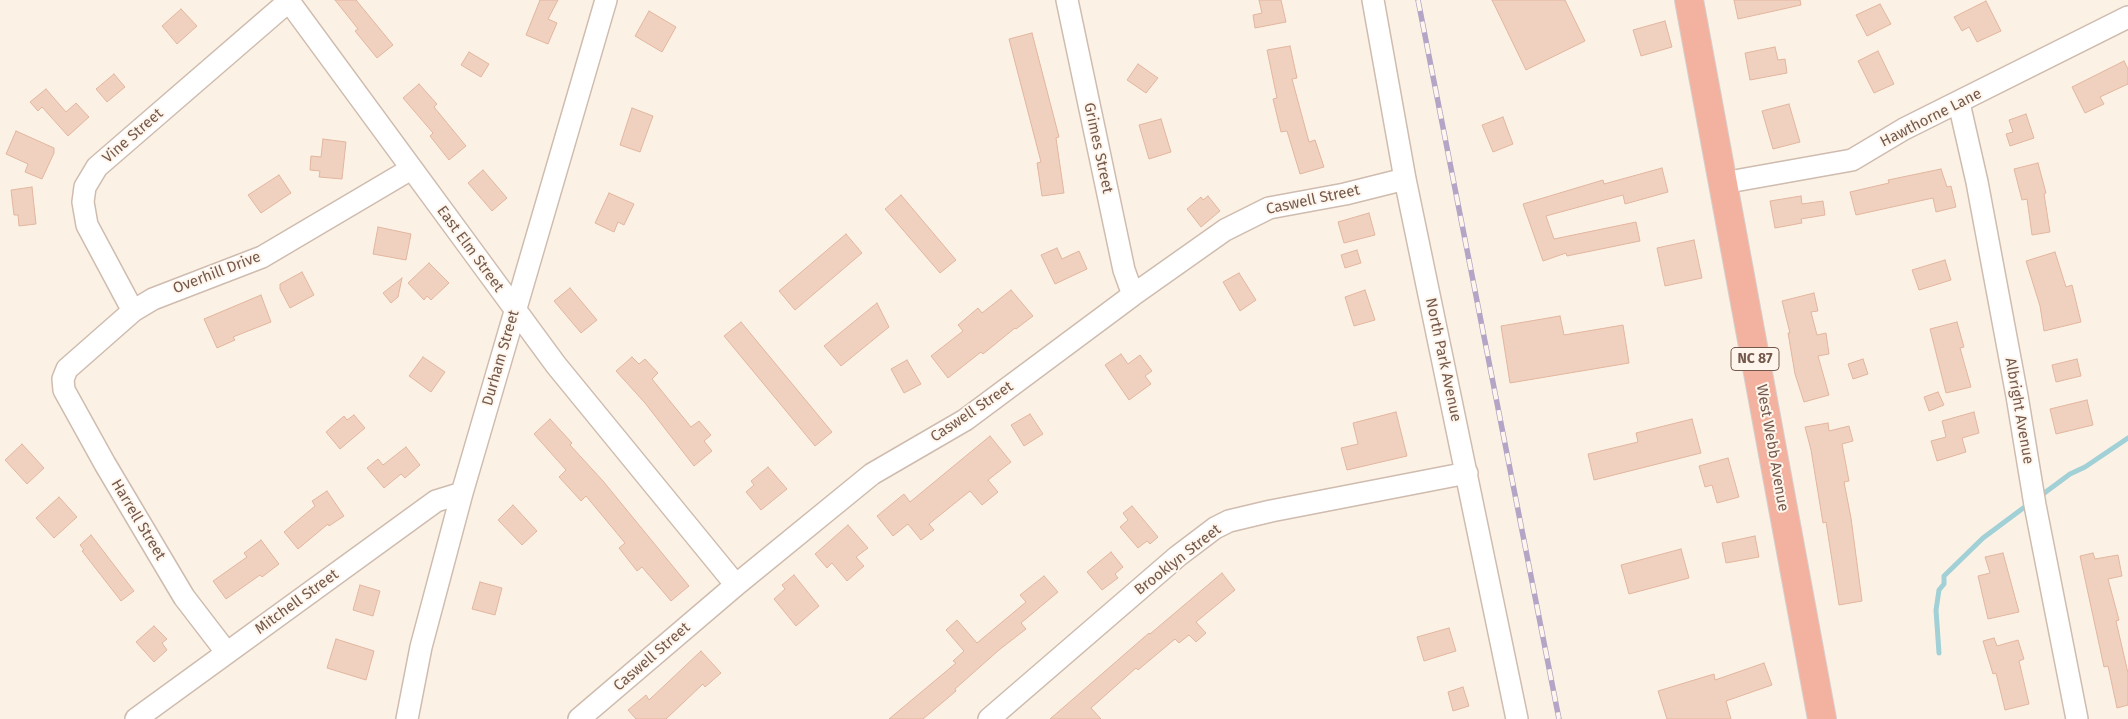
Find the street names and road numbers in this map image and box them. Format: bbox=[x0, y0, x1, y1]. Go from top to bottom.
street label: Hawthorne Lane bbox=[1877, 85, 1985, 151]
street label: Grimes Street bbox=[1080, 101, 1116, 195]
street label: Vine Street bbox=[99, 105, 167, 167]
street label: Caswell Street bbox=[1264, 181, 1362, 219]
street label: East Elm Street bbox=[433, 202, 507, 296]
street label: Overhill Drive bbox=[171, 248, 263, 298]
street label: North Park Avenue bbox=[1421, 296, 1465, 424]
street label: Durham Street bbox=[479, 308, 523, 408]
road number: NC 87 bbox=[1731, 348, 1779, 370]
street label: Albright Avenue bbox=[2001, 356, 2037, 466]
street label: Caswell Street bbox=[927, 378, 1017, 446]
street label: West Webb Avenue bbox=[1752, 383, 1792, 513]
street label: Harrell Street bbox=[107, 476, 169, 564]
street label: Brooklyn Street bbox=[1131, 521, 1225, 599]
street label: Mitchell Street bbox=[252, 566, 342, 638]
street label: Caswell Street bbox=[610, 619, 694, 695]

